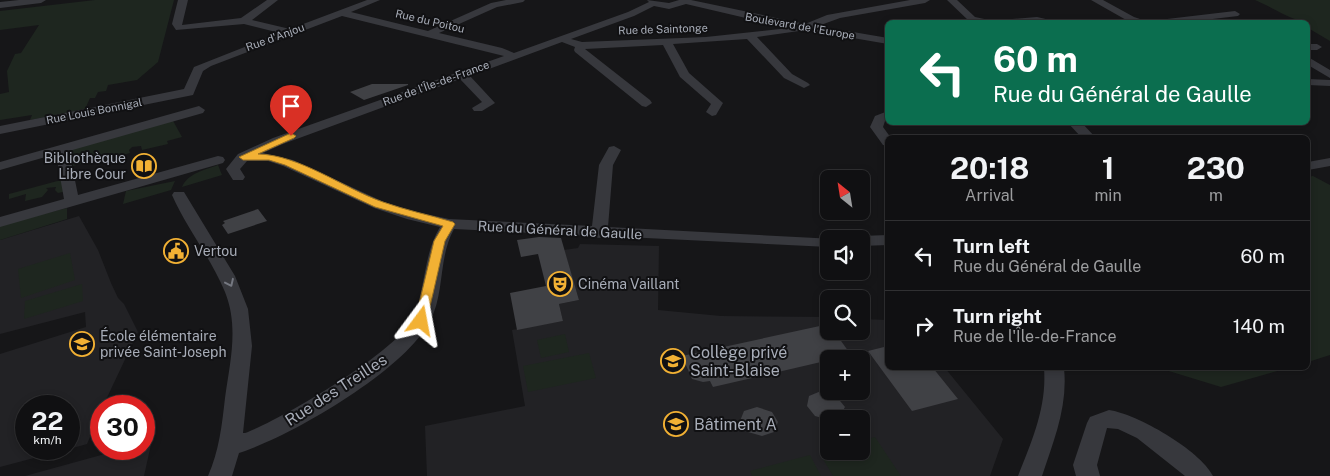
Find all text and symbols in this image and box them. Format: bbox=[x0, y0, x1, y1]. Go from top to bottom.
street label: Rue du Poitou bbox=[394, 7, 466, 35]
street label: Boulevard de l'Europe bbox=[744, 10, 856, 42]
street label: Rue d'Anjou bbox=[244, 21, 306, 53]
street label: Rue de Saintonge bbox=[618, 21, 708, 37]
text: 60 m bbox=[993, 39, 1078, 80]
icon: left bbox=[910, 40, 975, 105]
street label: Rue de l'Île-de-France bbox=[381, 58, 491, 108]
text: Rue du Général de Gaulle bbox=[993, 81, 1252, 107]
pin bbox=[270, 85, 312, 136]
icon: arrive bbox=[277, 92, 305, 120]
street label: Rue Louis Bonnigal bbox=[45, 96, 143, 126]
place label: Bibliothèque Libre Cour bbox=[44, 150, 126, 182]
text: 20:18 bbox=[950, 150, 1029, 186]
text: 1 bbox=[1102, 150, 1115, 186]
text: 230 bbox=[1187, 150, 1245, 186]
library icon: Bibliothèque Libre Cour bbox=[131, 153, 157, 179]
north arrow bbox=[820, 170, 870, 220]
map controls bbox=[820, 170, 870, 460]
text: Arrival bbox=[965, 186, 1014, 205]
text: min bbox=[1095, 186, 1122, 205]
text: m bbox=[1209, 186, 1223, 205]
street label: Rue du Général de Gaulle bbox=[477, 218, 643, 242]
button: sound bbox=[820, 230, 870, 280]
text: Turn left bbox=[953, 235, 1030, 257]
public building icon: Vertou bbox=[163, 238, 189, 264]
icon: left bbox=[910, 242, 938, 270]
place label: Vertou bbox=[194, 243, 237, 259]
text: 60 m bbox=[1241, 245, 1285, 267]
text: Rue du Général de Gaulle bbox=[953, 257, 1141, 276]
theatre icon: Cinéma Vaillant bbox=[547, 271, 573, 297]
place label: Cinéma Vaillant bbox=[578, 276, 679, 292]
one-way arrow bbox=[223, 278, 234, 287]
button: search bbox=[820, 290, 870, 340]
position arrow bbox=[394, 294, 446, 346]
text: Turn right bbox=[953, 305, 1042, 327]
icon: right bbox=[910, 312, 938, 340]
text: 140 m bbox=[1233, 315, 1285, 337]
place label: École élémentaire privée Saint-Joseph bbox=[100, 327, 226, 360]
text: Rue de l'Île-de-France bbox=[953, 327, 1117, 346]
school or university icon: École élémentaire privée Saint-Joseph bbox=[69, 331, 95, 357]
place label: Collège privé Saint-Blaise bbox=[690, 343, 787, 380]
school or university icon: Collège privé Saint-Blaise bbox=[660, 348, 686, 374]
street label: Rue des Treilles bbox=[282, 350, 390, 430]
button: + bbox=[820, 350, 870, 400]
speed limit sign: 30 bbox=[90, 395, 155, 460]
text: 22 bbox=[32, 406, 63, 436]
button: − bbox=[820, 410, 870, 460]
school or university icon: Bâtiment A bbox=[663, 411, 689, 437]
place label: Bâtiment A bbox=[694, 415, 777, 434]
text: km/h bbox=[33, 433, 62, 447]

